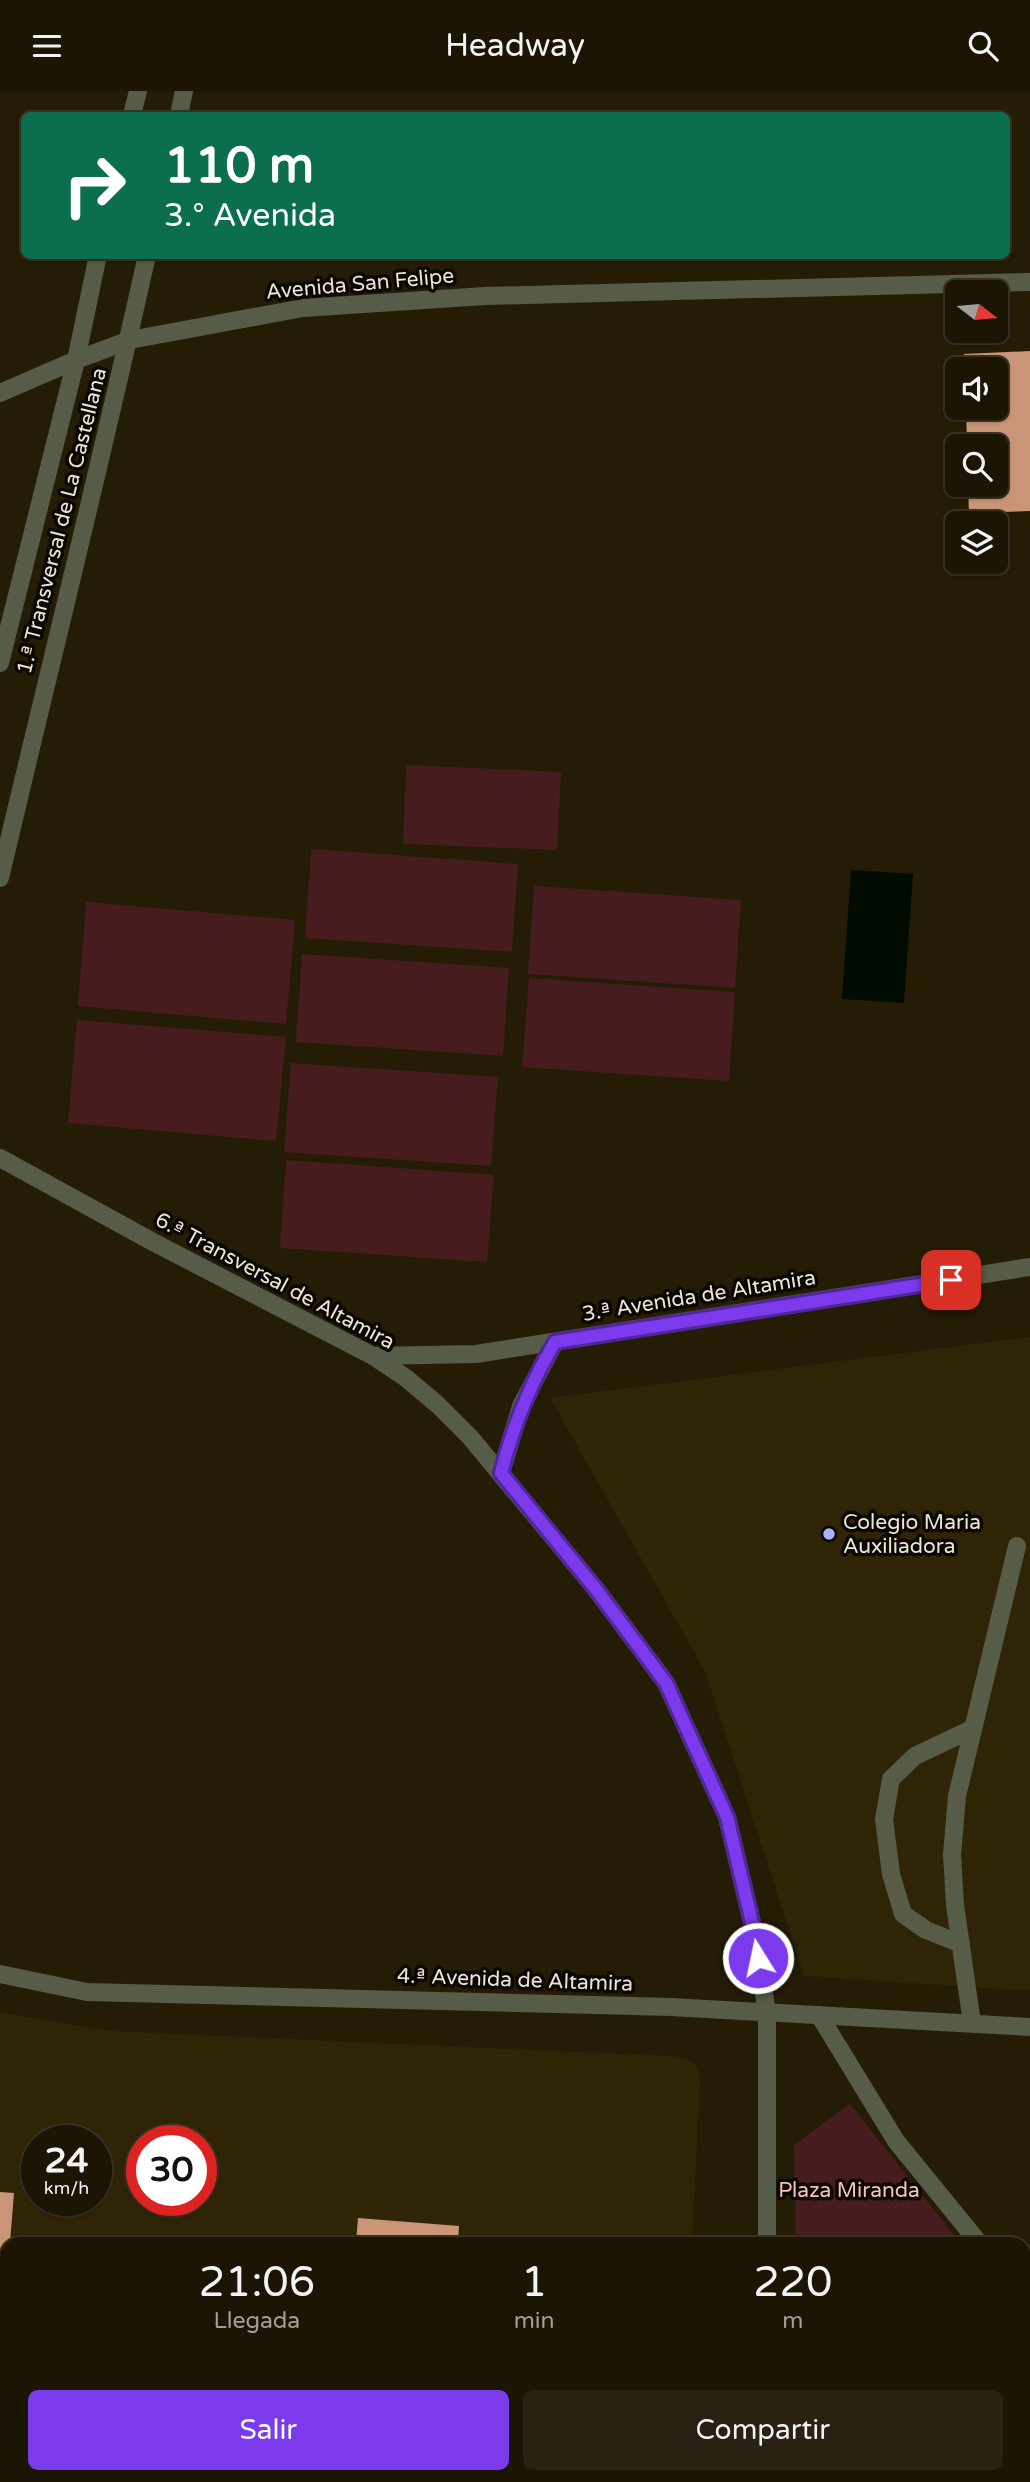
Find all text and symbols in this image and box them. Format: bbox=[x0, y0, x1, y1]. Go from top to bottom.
icon: menu bbox=[28, 27, 66, 65]
text: Headway bbox=[445, 27, 585, 65]
icon: search bbox=[964, 27, 1002, 65]
text: 110 m bbox=[164, 137, 314, 196]
icon: right bbox=[49, 140, 140, 231]
text: 3.° Avenida bbox=[164, 197, 336, 235]
street label: Avenida San Felipe bbox=[265, 263, 455, 305]
north arrow bbox=[945, 280, 1008, 343]
map controls bbox=[945, 280, 1008, 574]
button: sound bbox=[945, 357, 1008, 420]
street label: 1.ª Transversal de La Castellana bbox=[12, 365, 112, 677]
button: search bbox=[945, 434, 1008, 497]
button: layers bbox=[945, 511, 1008, 574]
street label: 6.ª Transversal de Altamira bbox=[151, 1207, 399, 1355]
pin bbox=[921, 1250, 981, 1310]
icon: arrive bbox=[932, 1261, 970, 1299]
street label: 3.ª Avenida de Altamira bbox=[580, 1265, 818, 1327]
place label: Colegio Maria Auxiliadora bbox=[843, 1510, 981, 1559]
marker: Colegio Maria Auxiliadora bbox=[821, 1526, 837, 1542]
position arrow bbox=[721, 1921, 795, 1995]
street label: 4.ª Avenida de Altamira bbox=[397, 1963, 633, 1997]
speed limit sign: 30 bbox=[126, 2125, 217, 2216]
text: 24 bbox=[45, 2140, 88, 2182]
text: km/h bbox=[44, 2177, 89, 2199]
park label: Plaza Miranda bbox=[778, 2178, 920, 2203]
text: 21:06 bbox=[199, 2257, 315, 2308]
text: 1 bbox=[521, 2257, 547, 2308]
text: 220 bbox=[753, 2257, 832, 2308]
text: Llegada bbox=[213, 2307, 300, 2335]
text: min bbox=[514, 2307, 555, 2335]
text: m bbox=[782, 2307, 803, 2335]
button: Salir bbox=[28, 2390, 509, 2470]
button: Compartir bbox=[523, 2390, 1003, 2470]

